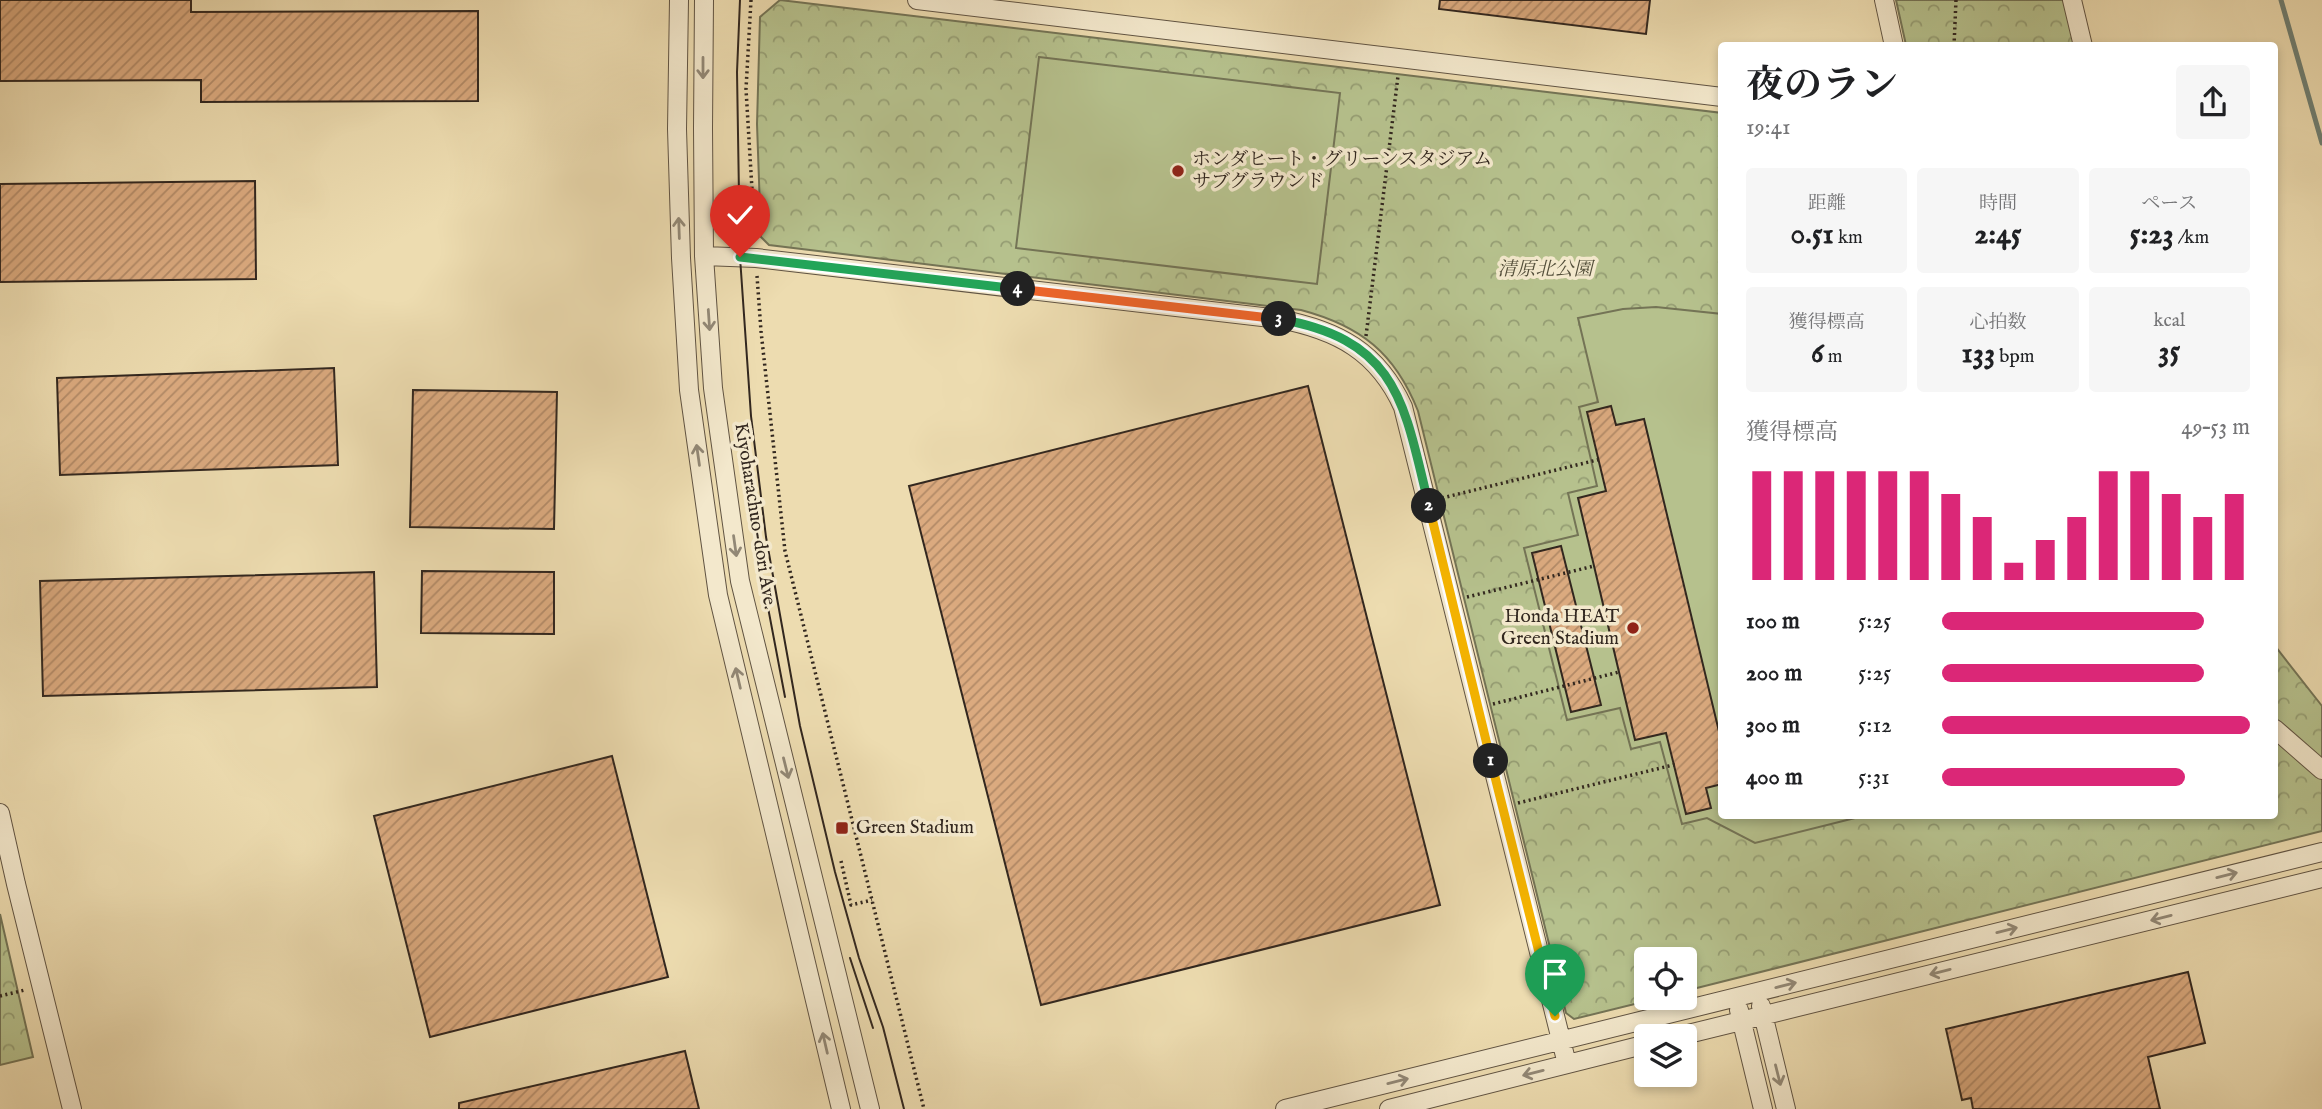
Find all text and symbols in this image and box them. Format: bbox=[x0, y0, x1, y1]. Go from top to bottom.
one-way arrow bbox=[696, 56, 710, 79]
text: 夜のラン bbox=[1746, 63, 1898, 111]
button: share bbox=[2176, 65, 2250, 139]
text: 19:41 bbox=[1746, 113, 1791, 142]
place label: ホンダヒート・グリーンスタジアム サブグラウンド bbox=[1192, 148, 1492, 194]
marker: ホンダヒート・グリーンスタジアム サブグラウンド bbox=[1170, 163, 1186, 179]
pin bbox=[710, 185, 770, 257]
text: 距離 bbox=[1808, 192, 1846, 216]
text: 時間 bbox=[1979, 192, 2017, 216]
text: ペース bbox=[2141, 192, 2197, 216]
icon: check bbox=[721, 196, 759, 234]
text: 0.51 bbox=[1791, 216, 1834, 254]
text: 2:45 bbox=[1974, 216, 2022, 254]
text: 5:23 bbox=[2130, 216, 2174, 254]
one-way arrow bbox=[673, 217, 686, 240]
text: km bbox=[1834, 226, 1863, 250]
text: /km bbox=[2174, 226, 2209, 250]
park label: 清原北公園 bbox=[1497, 258, 1595, 282]
pin: 4 bbox=[1000, 272, 1036, 306]
text: 4 bbox=[1013, 276, 1022, 300]
pin: 3 bbox=[1262, 302, 1296, 336]
text: 3 bbox=[1275, 306, 1282, 330]
one-way arrow bbox=[703, 308, 716, 331]
text: kcal bbox=[2153, 309, 2185, 333]
text: 獲得標高 bbox=[1789, 311, 1865, 335]
text: 心拍数 bbox=[1969, 311, 2027, 335]
text: 35 bbox=[2158, 333, 2180, 371]
text: 6 bbox=[1811, 335, 1824, 373]
text: 133 bbox=[1962, 335, 1995, 373]
text: m bbox=[1824, 345, 1842, 369]
text: bpm bbox=[1995, 345, 2034, 369]
text: 49–53 m bbox=[2181, 413, 2250, 442]
text: 獲得標高 bbox=[1746, 418, 1838, 447]
street label: Kiyoharachuo-dori Ave. bbox=[728, 421, 782, 611]
one-way arrow bbox=[692, 444, 705, 466]
pin: 2 bbox=[1412, 489, 1446, 524]
text: 2 bbox=[1424, 493, 1433, 517]
one-way arrow bbox=[729, 534, 742, 557]
place label: Honda HEAT Green Stadium bbox=[1501, 605, 1619, 651]
text: 100 m bbox=[1746, 607, 1800, 636]
text: 5:25 bbox=[1858, 607, 1891, 636]
marker: Honda HEAT Green Stadium bbox=[1625, 620, 1641, 636]
text: 200 m bbox=[1746, 659, 1802, 688]
text: 5:25 bbox=[1858, 659, 1891, 688]
one-way arrow bbox=[731, 667, 744, 690]
text: 300 m bbox=[1746, 711, 1800, 740]
text: 5:12 bbox=[1858, 711, 1892, 740]
pin: 1 bbox=[1474, 744, 1508, 778]
text: 1 bbox=[1487, 748, 1494, 772]
one-way arrow bbox=[780, 756, 793, 778]
text: 400 m bbox=[1746, 763, 1803, 792]
text: 5:31 bbox=[1858, 763, 1890, 792]
place label: Green Stadium bbox=[856, 816, 974, 840]
marker: Green Stadium bbox=[834, 820, 850, 836]
one-way arrow bbox=[2215, 868, 2238, 881]
one-way arrow bbox=[2150, 912, 2173, 925]
one-way arrow bbox=[1995, 923, 2018, 936]
pin bbox=[1525, 944, 1585, 1016]
map controls bbox=[1634, 947, 1697, 1087]
button: locate bbox=[1634, 947, 1697, 1010]
icon: arrive bbox=[1536, 955, 1574, 993]
one-way arrow bbox=[1929, 966, 1952, 979]
one-way arrow bbox=[1774, 978, 1797, 991]
button: layers bbox=[1634, 1024, 1697, 1087]
one-way arrow bbox=[818, 1032, 831, 1055]
one-way arrow bbox=[1772, 1063, 1785, 1085]
one-way arrow bbox=[1522, 1067, 1545, 1080]
one-way arrow bbox=[1387, 1074, 1409, 1087]

